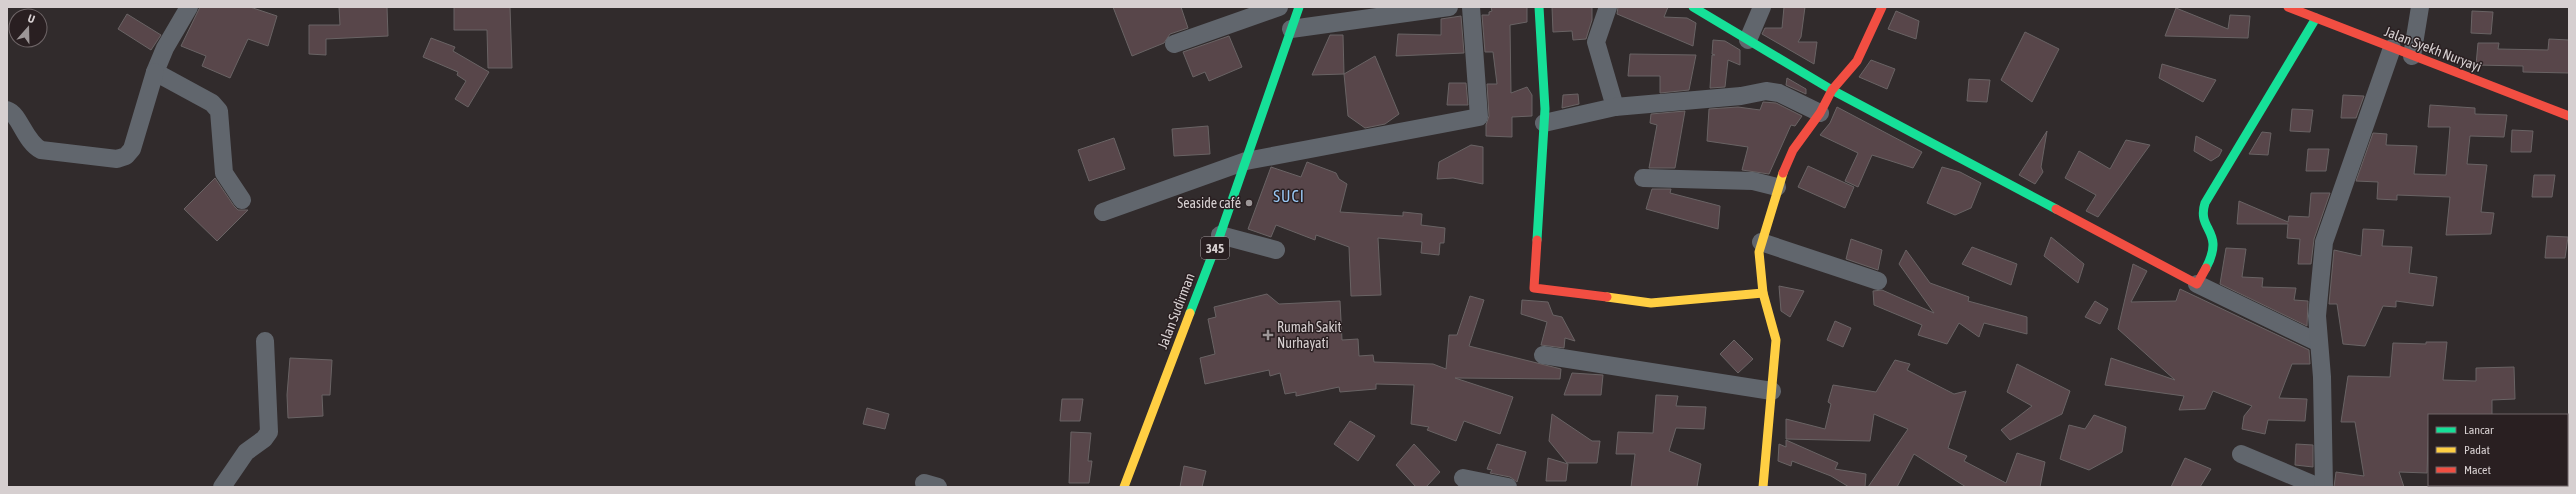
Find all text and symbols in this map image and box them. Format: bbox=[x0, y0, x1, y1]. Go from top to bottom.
north arrow bbox=[8, 8, 48, 48]
text: U bbox=[26, 12, 37, 25]
street label: Jalan Syekh Nuryayi bbox=[2382, 23, 2484, 75]
district label: SUCI bbox=[1273, 187, 1305, 205]
place label: Seaside café bbox=[1177, 195, 1241, 211]
marker: Seaside café bbox=[1244, 198, 1254, 208]
road number: 345 bbox=[1201, 237, 1229, 259]
street label: Jalan Sudirman bbox=[1154, 271, 1198, 351]
place label: Rumah Sakit Nurhayati bbox=[1277, 319, 1341, 351]
marker: Rumah Sakit Nurhayati bbox=[1262, 329, 1274, 341]
legend bbox=[2428, 414, 2568, 486]
text: Lancar bbox=[2464, 423, 2494, 437]
text: Padat bbox=[2464, 443, 2490, 457]
text: Macet bbox=[2464, 463, 2492, 477]

